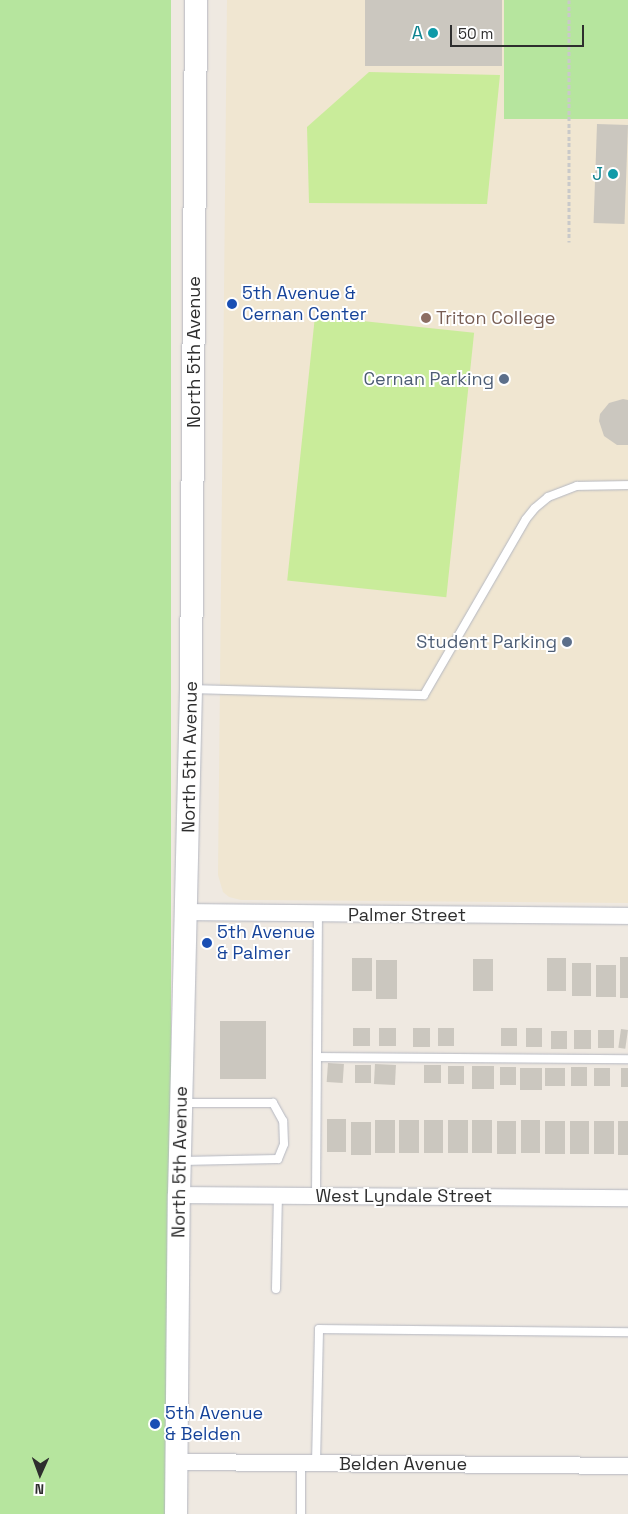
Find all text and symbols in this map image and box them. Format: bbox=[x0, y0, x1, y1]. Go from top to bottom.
scale bar bbox=[453, 15, 587, 47]
place label: A bbox=[412, 22, 423, 44]
text: 50 m bbox=[458, 24, 493, 43]
marker: A bbox=[427, 27, 439, 39]
place label: J bbox=[592, 163, 603, 185]
marker: J bbox=[607, 168, 619, 180]
street label: North 5th Avenue bbox=[183, 276, 205, 428]
place label: 5th Avenue & Cernan Center bbox=[242, 283, 366, 326]
marker: 5th Avenue & Cernan Center bbox=[226, 298, 238, 310]
place label: Triton College bbox=[436, 307, 556, 329]
marker: Triton College bbox=[420, 312, 432, 324]
place label: Cernan Parking bbox=[364, 368, 494, 390]
marker: Cernan Parking bbox=[498, 373, 510, 385]
place label: Student Parking bbox=[416, 631, 557, 653]
marker: Student Parking bbox=[561, 636, 573, 648]
street label: North 5th Avenue bbox=[178, 681, 202, 833]
street label: Palmer Street bbox=[348, 904, 466, 926]
place label: 5th Avenue & Palmer bbox=[217, 922, 315, 964]
marker: 5th Avenue & Palmer bbox=[201, 937, 213, 949]
street label: North 5th Avenue bbox=[168, 1086, 192, 1238]
street label: West Lyndale Street bbox=[316, 1185, 492, 1207]
place label: 5th Avenue & Belden bbox=[165, 1403, 263, 1446]
marker: 5th Avenue & Belden bbox=[149, 1418, 161, 1430]
north arrow bbox=[15, 1449, 65, 1499]
street label: Belden Avenue bbox=[339, 1453, 467, 1475]
text: N bbox=[34, 1480, 44, 1498]

